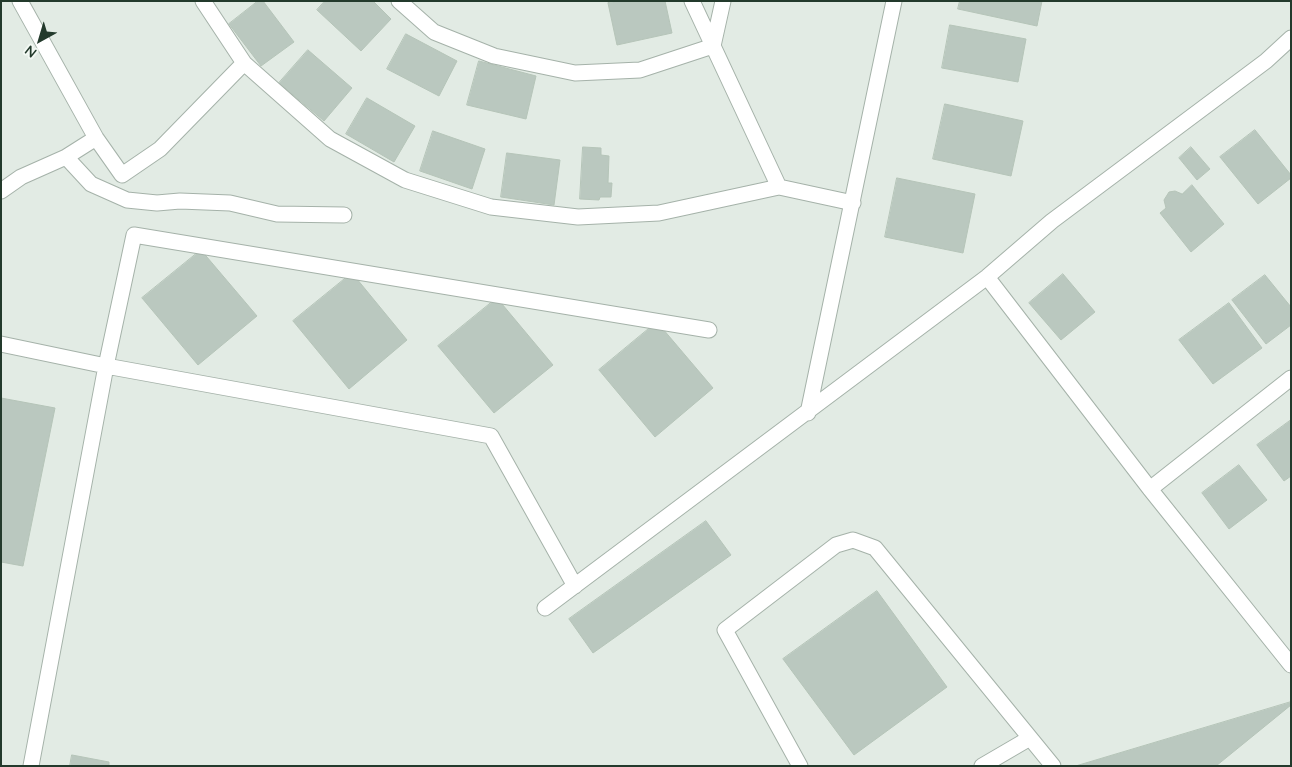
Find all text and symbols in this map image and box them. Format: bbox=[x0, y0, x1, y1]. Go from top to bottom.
north arrow bbox=[15, 15, 65, 65]
text: N bbox=[21, 41, 40, 62]

